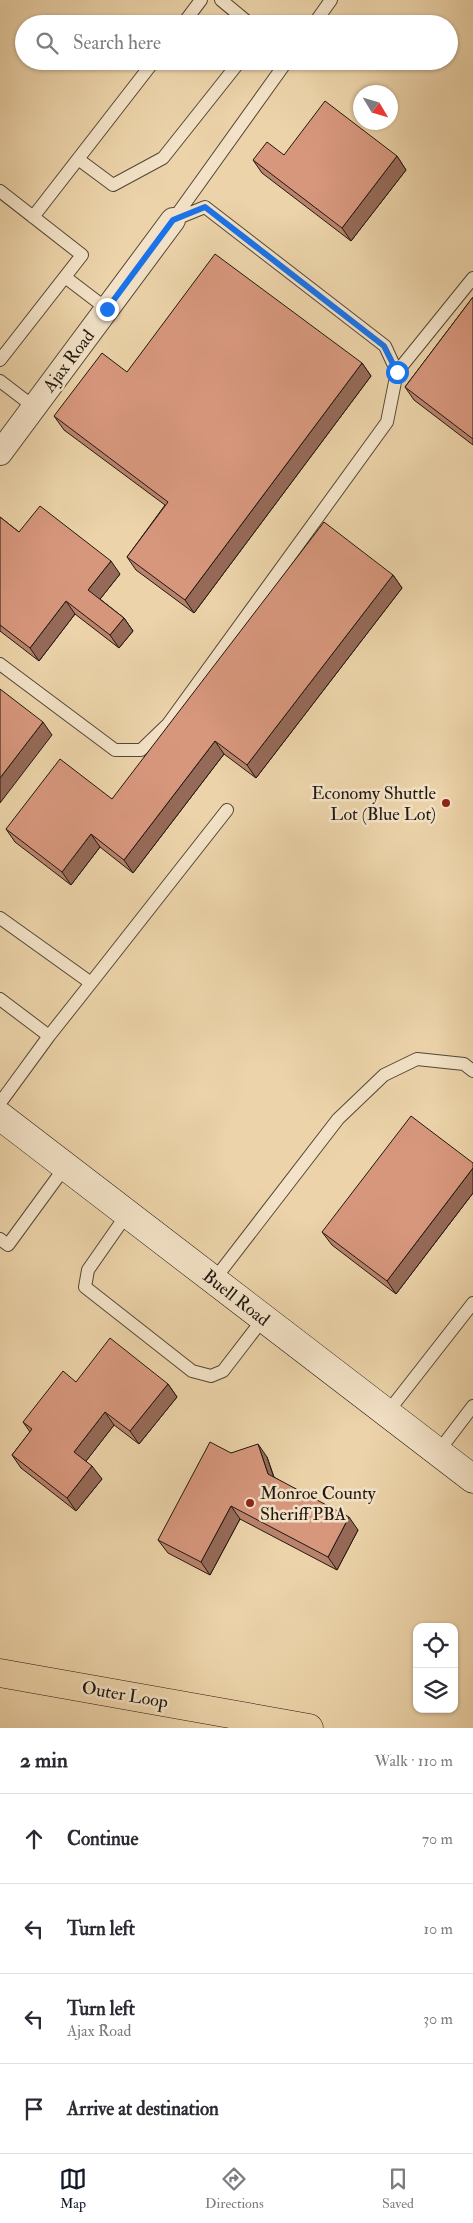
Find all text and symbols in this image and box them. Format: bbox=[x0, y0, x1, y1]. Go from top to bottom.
search box bbox=[15, 15, 458, 70]
icon: search bbox=[33, 29, 61, 57]
text: Search here bbox=[73, 31, 161, 55]
north arrow bbox=[353, 85, 398, 130]
route end bbox=[96, 298, 119, 321]
street label: Ajax Road bbox=[37, 325, 100, 398]
route start bbox=[386, 361, 409, 384]
place label: Economy Shuttle Lot (Blue Lot) bbox=[312, 782, 436, 826]
marker: Economy Shuttle Lot (Blue Lot) bbox=[440, 797, 452, 809]
street label: Buell Road bbox=[198, 1265, 274, 1332]
place label: Monroe County Sheriff PBA bbox=[260, 1482, 377, 1526]
marker: Monroe County Sheriff PBA bbox=[244, 1497, 256, 1509]
map controls bbox=[413, 1623, 458, 1713]
button: locate bbox=[413, 1623, 458, 1668]
button: layers bbox=[413, 1668, 458, 1713]
street label: Outer Loop bbox=[80, 1676, 170, 1714]
text: 2 min bbox=[20, 1747, 68, 1774]
text: Walk · 110 m bbox=[375, 1751, 453, 1771]
icon: ahead bbox=[20, 1825, 48, 1853]
text: Continue bbox=[67, 1827, 138, 1851]
text: 70 m bbox=[422, 1829, 453, 1849]
icon: left bbox=[20, 1915, 48, 1943]
text: Turn left bbox=[67, 1917, 135, 1941]
text: 10 m bbox=[423, 1919, 453, 1939]
text: Turn left bbox=[67, 1997, 135, 2021]
icon: left bbox=[20, 2005, 48, 2033]
text: 30 m bbox=[423, 2009, 453, 2029]
text: Ajax Road bbox=[67, 2021, 131, 2041]
icon: arrive bbox=[20, 2095, 48, 2123]
text: Arrive at destination bbox=[67, 2097, 219, 2121]
tab: Map bbox=[59, 2165, 87, 2212]
tab: Directions bbox=[205, 2165, 264, 2212]
tab: Saved bbox=[382, 2165, 414, 2212]

